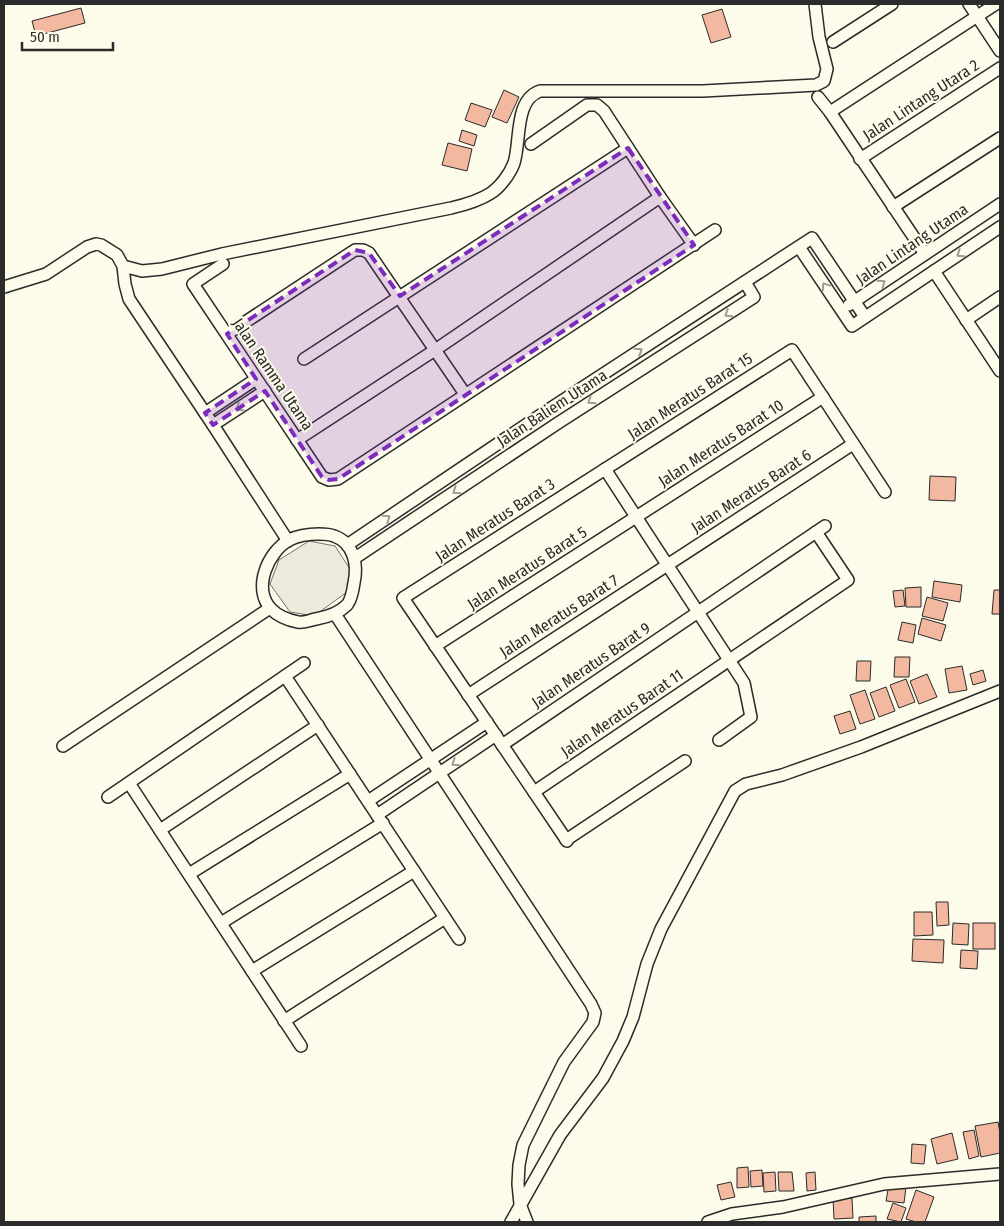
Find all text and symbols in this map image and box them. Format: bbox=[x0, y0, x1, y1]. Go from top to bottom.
scale bar bbox=[22, 20, 114, 52]
text: 50 m bbox=[30, 28, 60, 46]
street label: Jalan Lintang Utara 2 bbox=[859, 55, 983, 145]
street label: Jalan Lintang Utama bbox=[852, 199, 972, 288]
one-way arrow bbox=[956, 248, 965, 257]
one-way arrow bbox=[876, 280, 886, 289]
one-way arrow bbox=[822, 283, 831, 292]
one-way arrow bbox=[724, 307, 733, 317]
street label: Jalan Ramma Utama bbox=[228, 314, 318, 434]
one-way arrow bbox=[634, 347, 643, 357]
street label: Jalan Meratus Barat 15 bbox=[624, 349, 756, 443]
street label: Jalan Baliem Utama bbox=[493, 365, 611, 451]
one-way arrow bbox=[587, 395, 596, 405]
street label: Jalan Meratus Barat 10 bbox=[655, 395, 787, 491]
one-way arrow bbox=[235, 402, 244, 411]
street label: Jalan Meratus Barat 6 bbox=[688, 445, 815, 537]
street label: Jalan Meratus Barat 3 bbox=[432, 474, 558, 566]
one-way arrow bbox=[452, 485, 461, 494]
one-way arrow bbox=[382, 515, 391, 524]
street label: Jalan Meratus Barat 5 bbox=[464, 522, 590, 614]
street label: Jalan Meratus Barat 7 bbox=[496, 570, 622, 661]
street label: Jalan Meratus Barat 9 bbox=[528, 618, 654, 712]
street label: Jalan Meratus Barat 11 bbox=[557, 665, 687, 761]
one-way arrow bbox=[452, 757, 461, 766]

